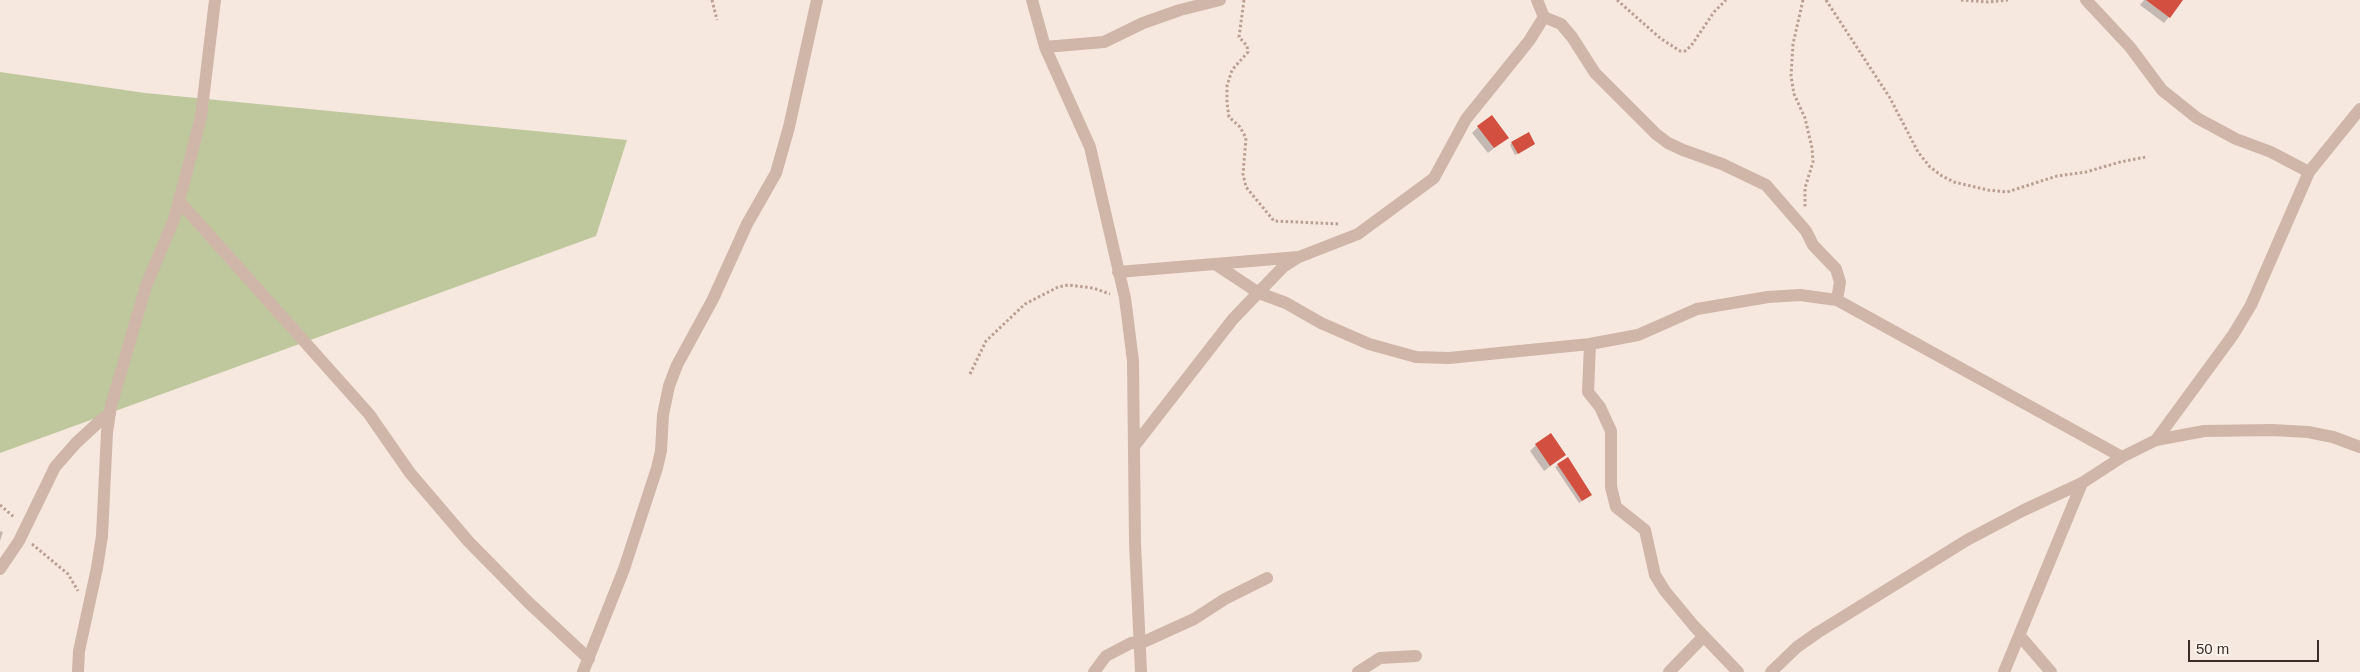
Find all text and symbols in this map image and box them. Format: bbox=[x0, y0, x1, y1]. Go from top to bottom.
scale bar bbox=[2190, 630, 2321, 662]
text: 50 m bbox=[2196, 640, 2229, 657]

